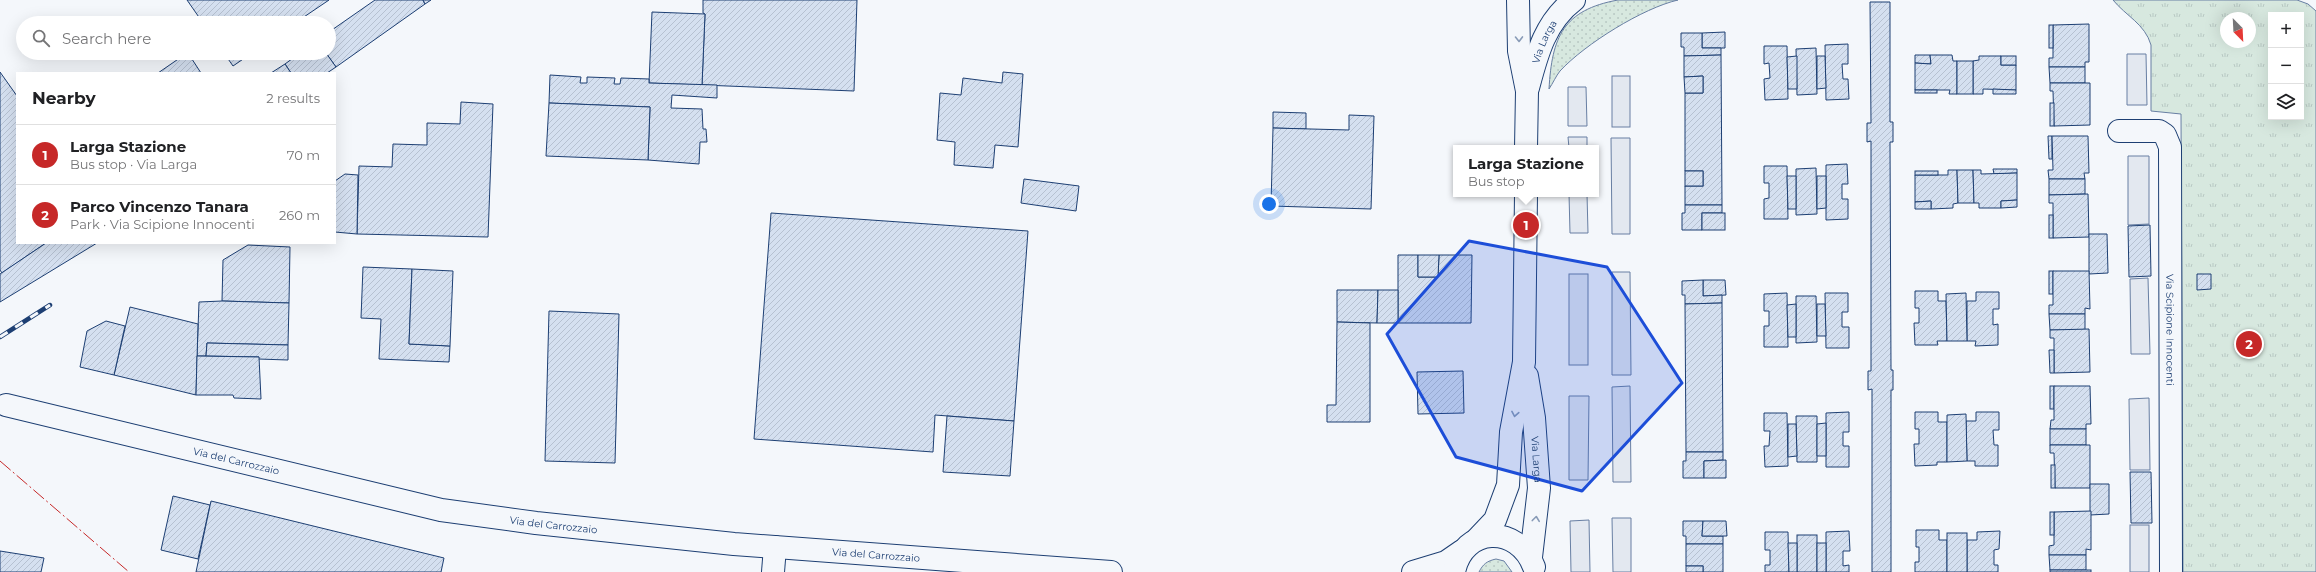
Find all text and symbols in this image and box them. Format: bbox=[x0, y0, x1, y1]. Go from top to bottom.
north arrow bbox=[2220, 12, 2256, 48]
map controls bbox=[2268, 12, 2304, 120]
button: + bbox=[2268, 12, 2304, 48]
search box bbox=[16, 16, 336, 60]
street label: Via Larga bbox=[1529, 17, 1559, 65]
icon: search bbox=[30, 27, 52, 49]
text: Search here bbox=[62, 29, 151, 48]
one-way arrow bbox=[1514, 36, 1523, 42]
button: − bbox=[2268, 48, 2304, 84]
button: layers bbox=[2268, 84, 2304, 120]
text: Nearby bbox=[32, 88, 96, 108]
text: 2 results bbox=[266, 90, 320, 106]
text: Larga Stazione bbox=[70, 137, 186, 156]
popup bbox=[1453, 145, 1599, 197]
text: 1 bbox=[42, 147, 48, 163]
text: 70 m bbox=[287, 147, 320, 163]
text: Larga Stazione bbox=[1468, 154, 1584, 173]
text: Bus stop · Via Larga bbox=[70, 156, 197, 172]
text: Bus stop bbox=[1468, 173, 1525, 189]
your location bbox=[1259, 194, 1279, 214]
text: Parco Vincenzo Tanara bbox=[70, 197, 249, 216]
text: 2 bbox=[41, 207, 49, 223]
text: 260 m bbox=[279, 207, 320, 223]
pin: 1 bbox=[1513, 210, 1539, 240]
text: Park · Via Scipione Innocenti bbox=[70, 216, 255, 232]
street label: Via Scipione Innocenti bbox=[2164, 274, 2177, 386]
pin: 2 bbox=[2236, 329, 2262, 359]
one-way arrow bbox=[1511, 411, 1520, 417]
street label: Via Larga bbox=[1529, 436, 1545, 483]
street label: Via del Carrozzaio bbox=[192, 444, 281, 477]
street label: Via del Carrozzaio bbox=[509, 513, 598, 536]
one-way arrow bbox=[1531, 516, 1540, 522]
street label: Via del Carrozzaio bbox=[832, 545, 921, 564]

